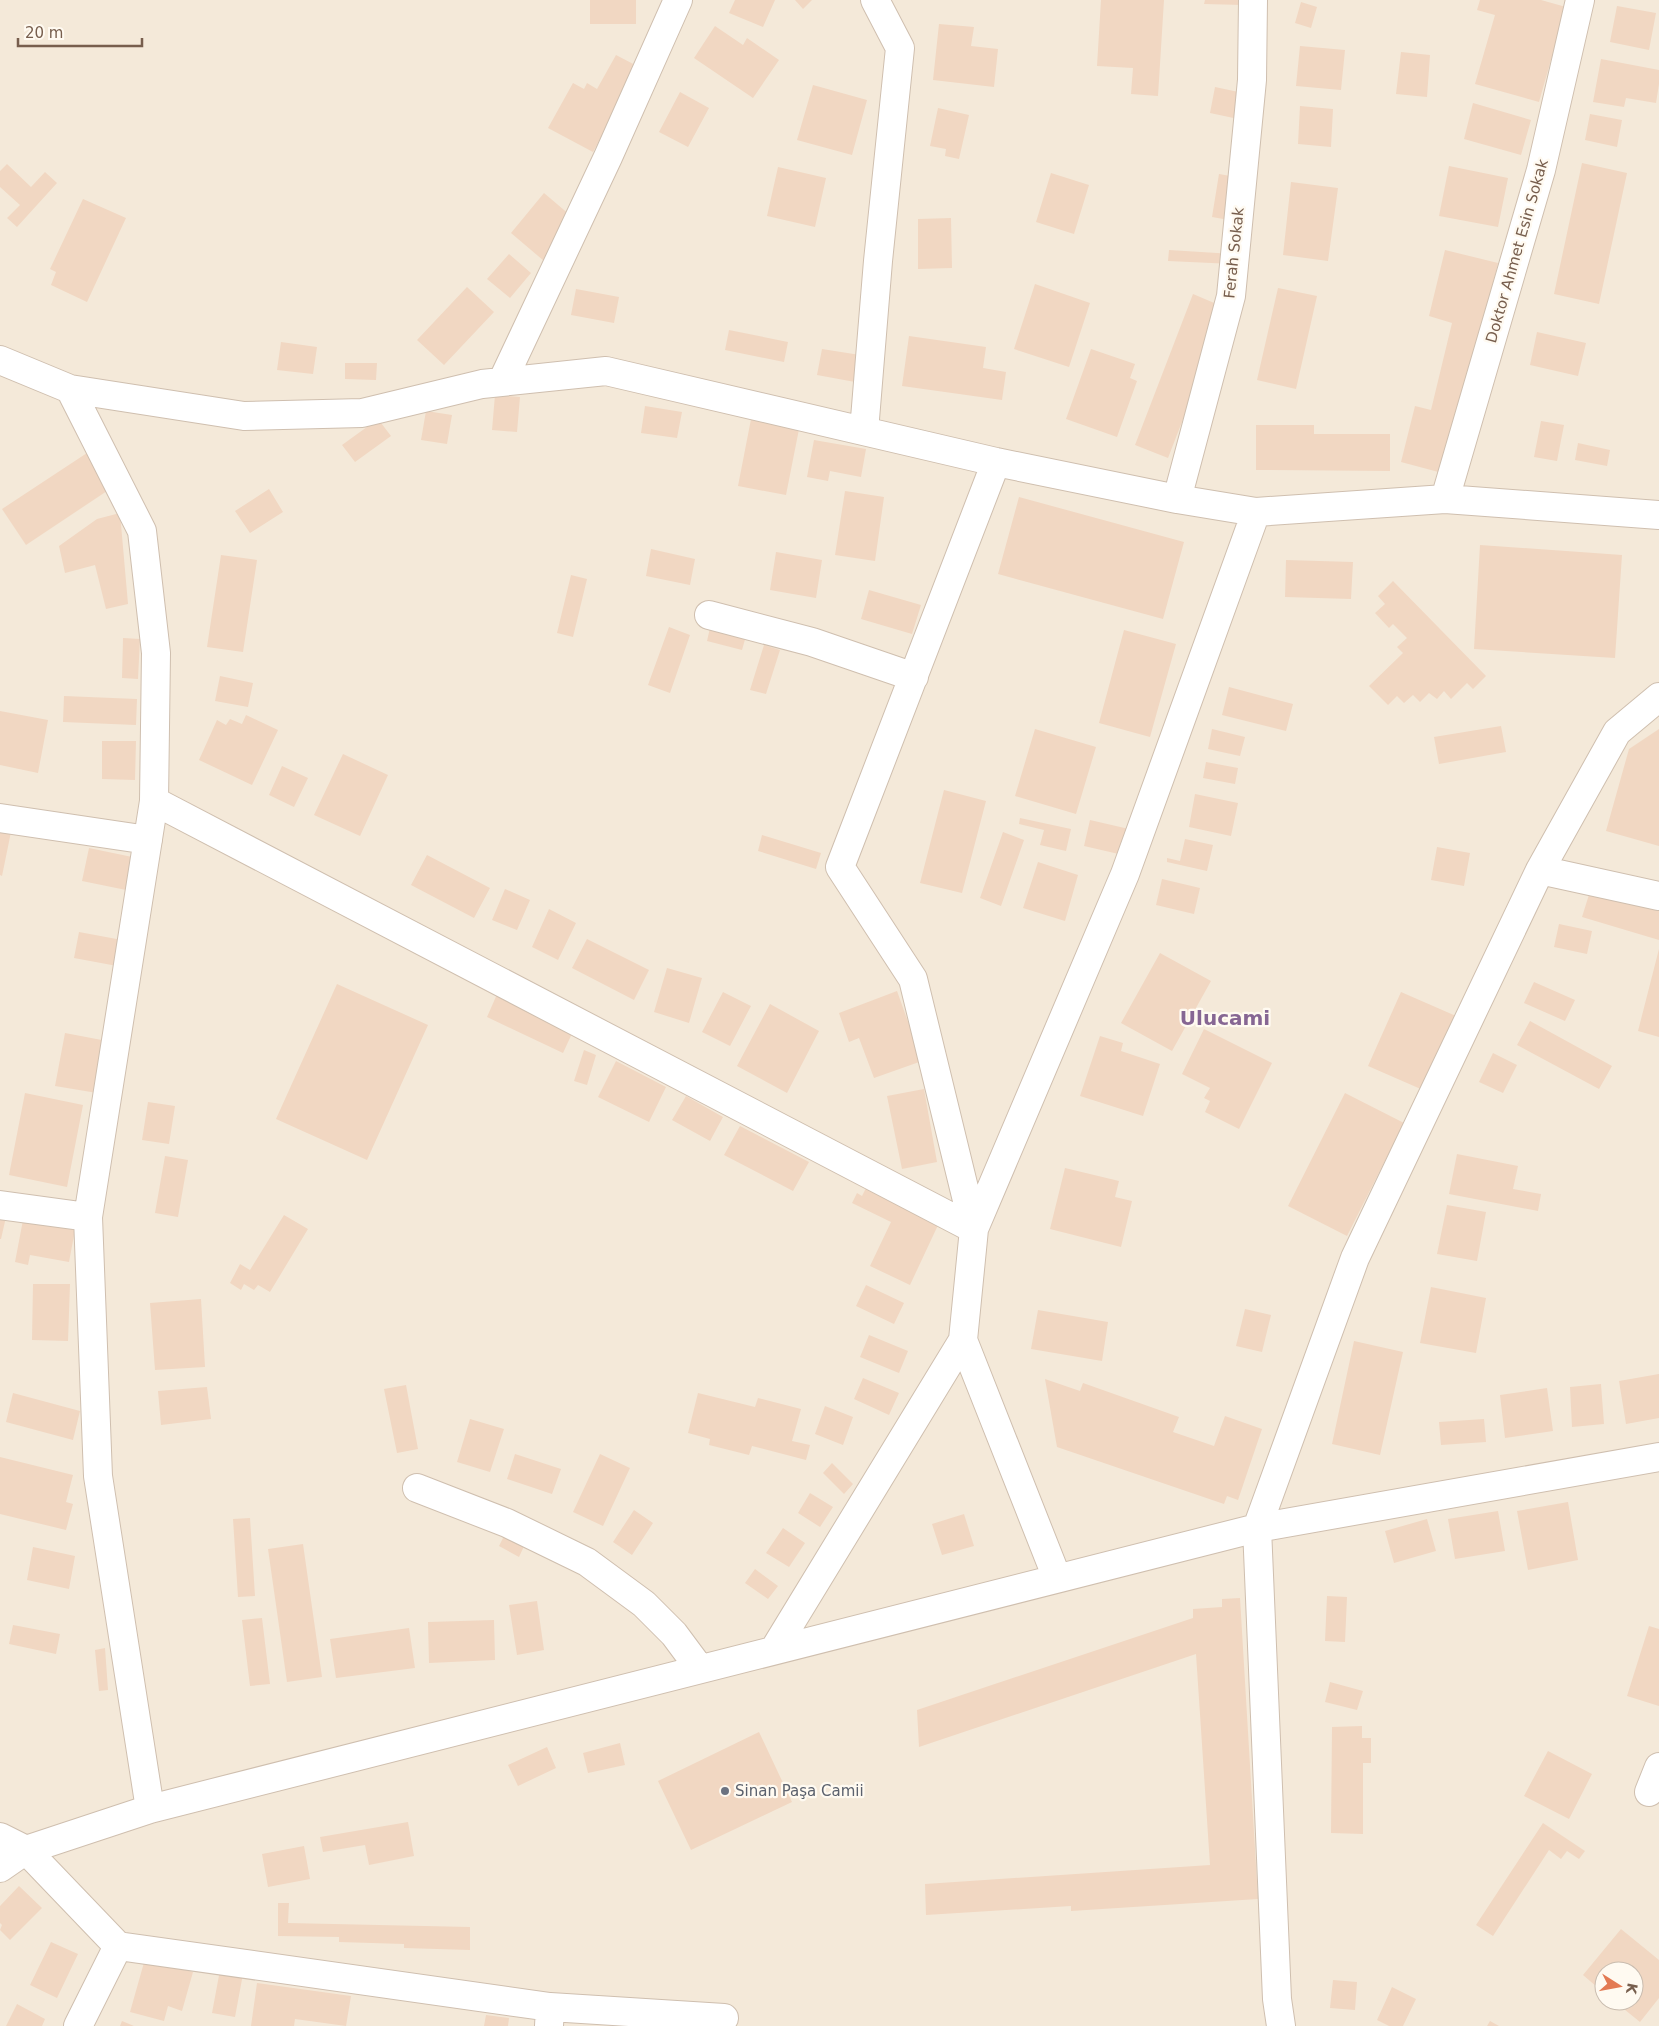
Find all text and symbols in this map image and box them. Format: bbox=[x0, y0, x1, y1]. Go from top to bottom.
scale bar bbox=[18, 15, 141, 47]
text: 20 m bbox=[25, 24, 63, 42]
street label: Doktor Ahmet Esin Sokak bbox=[1482, 157, 1552, 345]
street label: Ferah Sokak bbox=[1220, 206, 1248, 300]
district label: Ulucami bbox=[1180, 1006, 1270, 1030]
place label: Sinan Paşa Camii bbox=[735, 1782, 864, 1800]
marker: Sinan Paşa Camii bbox=[719, 1785, 731, 1797]
north arrow bbox=[1594, 1961, 1644, 2011]
text: K bbox=[1623, 1982, 1641, 1996]

